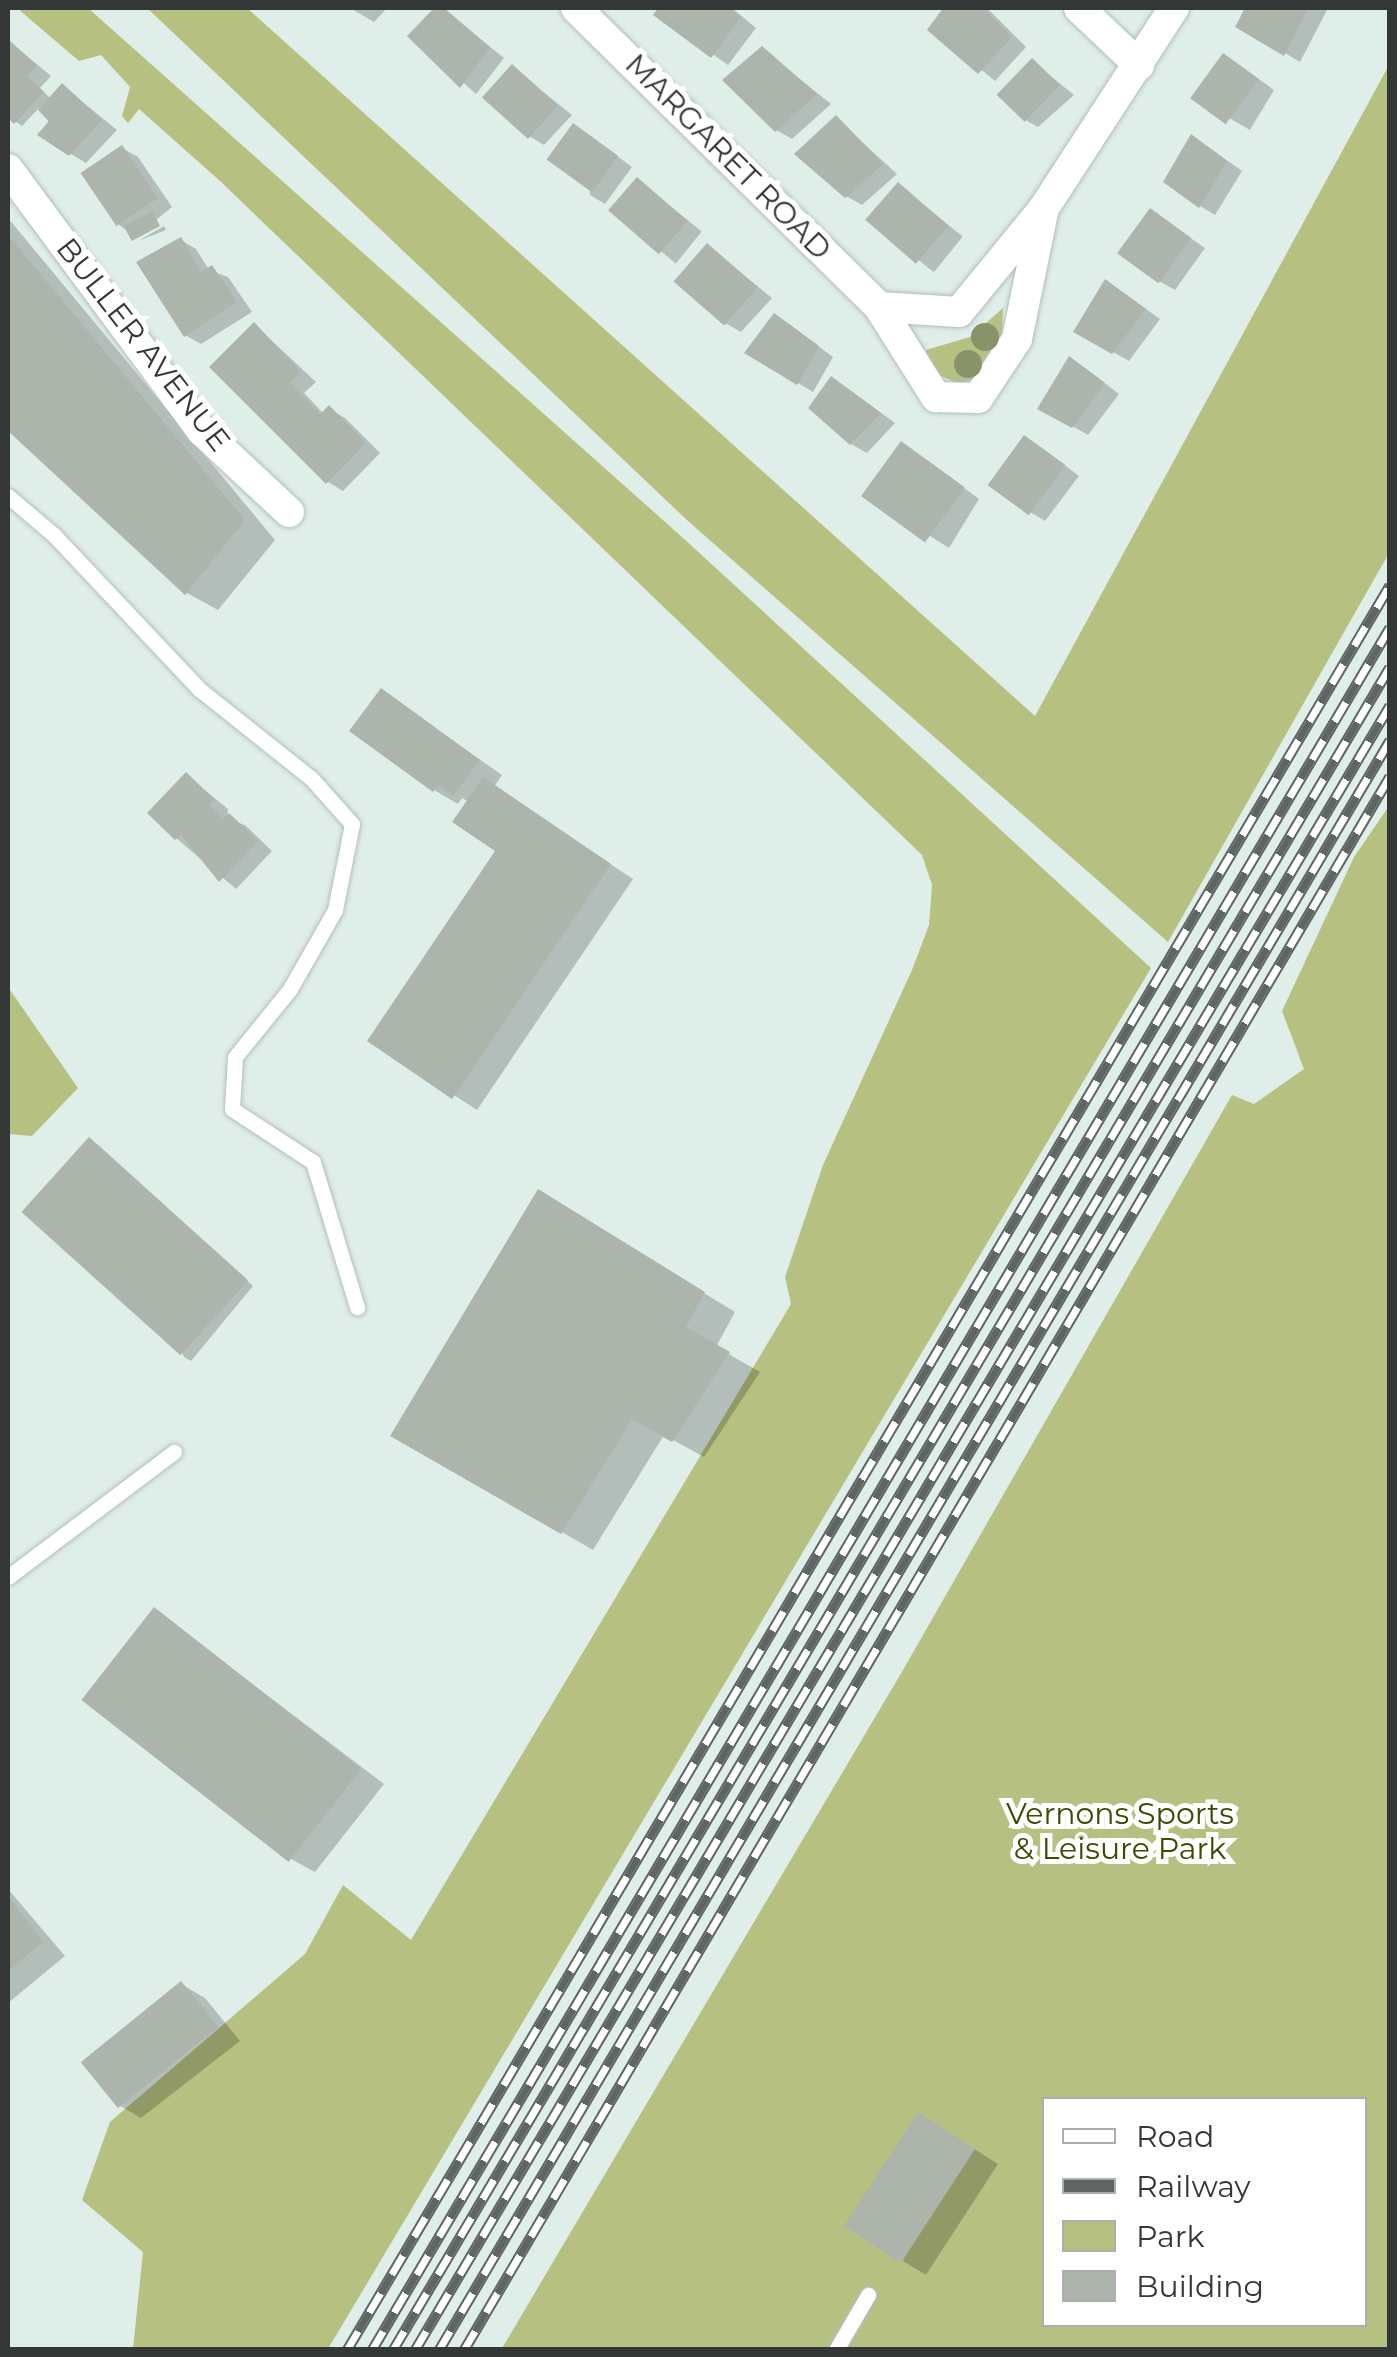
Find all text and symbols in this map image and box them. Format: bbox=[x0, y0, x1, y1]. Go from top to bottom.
street label: MARGARET ROAD bbox=[618, 47, 838, 267]
street label: BULLER AVENUE bbox=[49, 231, 237, 459]
park label: Vernons Sports & Leisure Park bbox=[1006, 1796, 1234, 1866]
legend bbox=[1042, 2097, 1367, 2327]
text: Road bbox=[1136, 2118, 1214, 2155]
text: Railway bbox=[1136, 2168, 1251, 2205]
text: Park bbox=[1136, 2218, 1205, 2255]
text: Building bbox=[1136, 2268, 1264, 2305]

